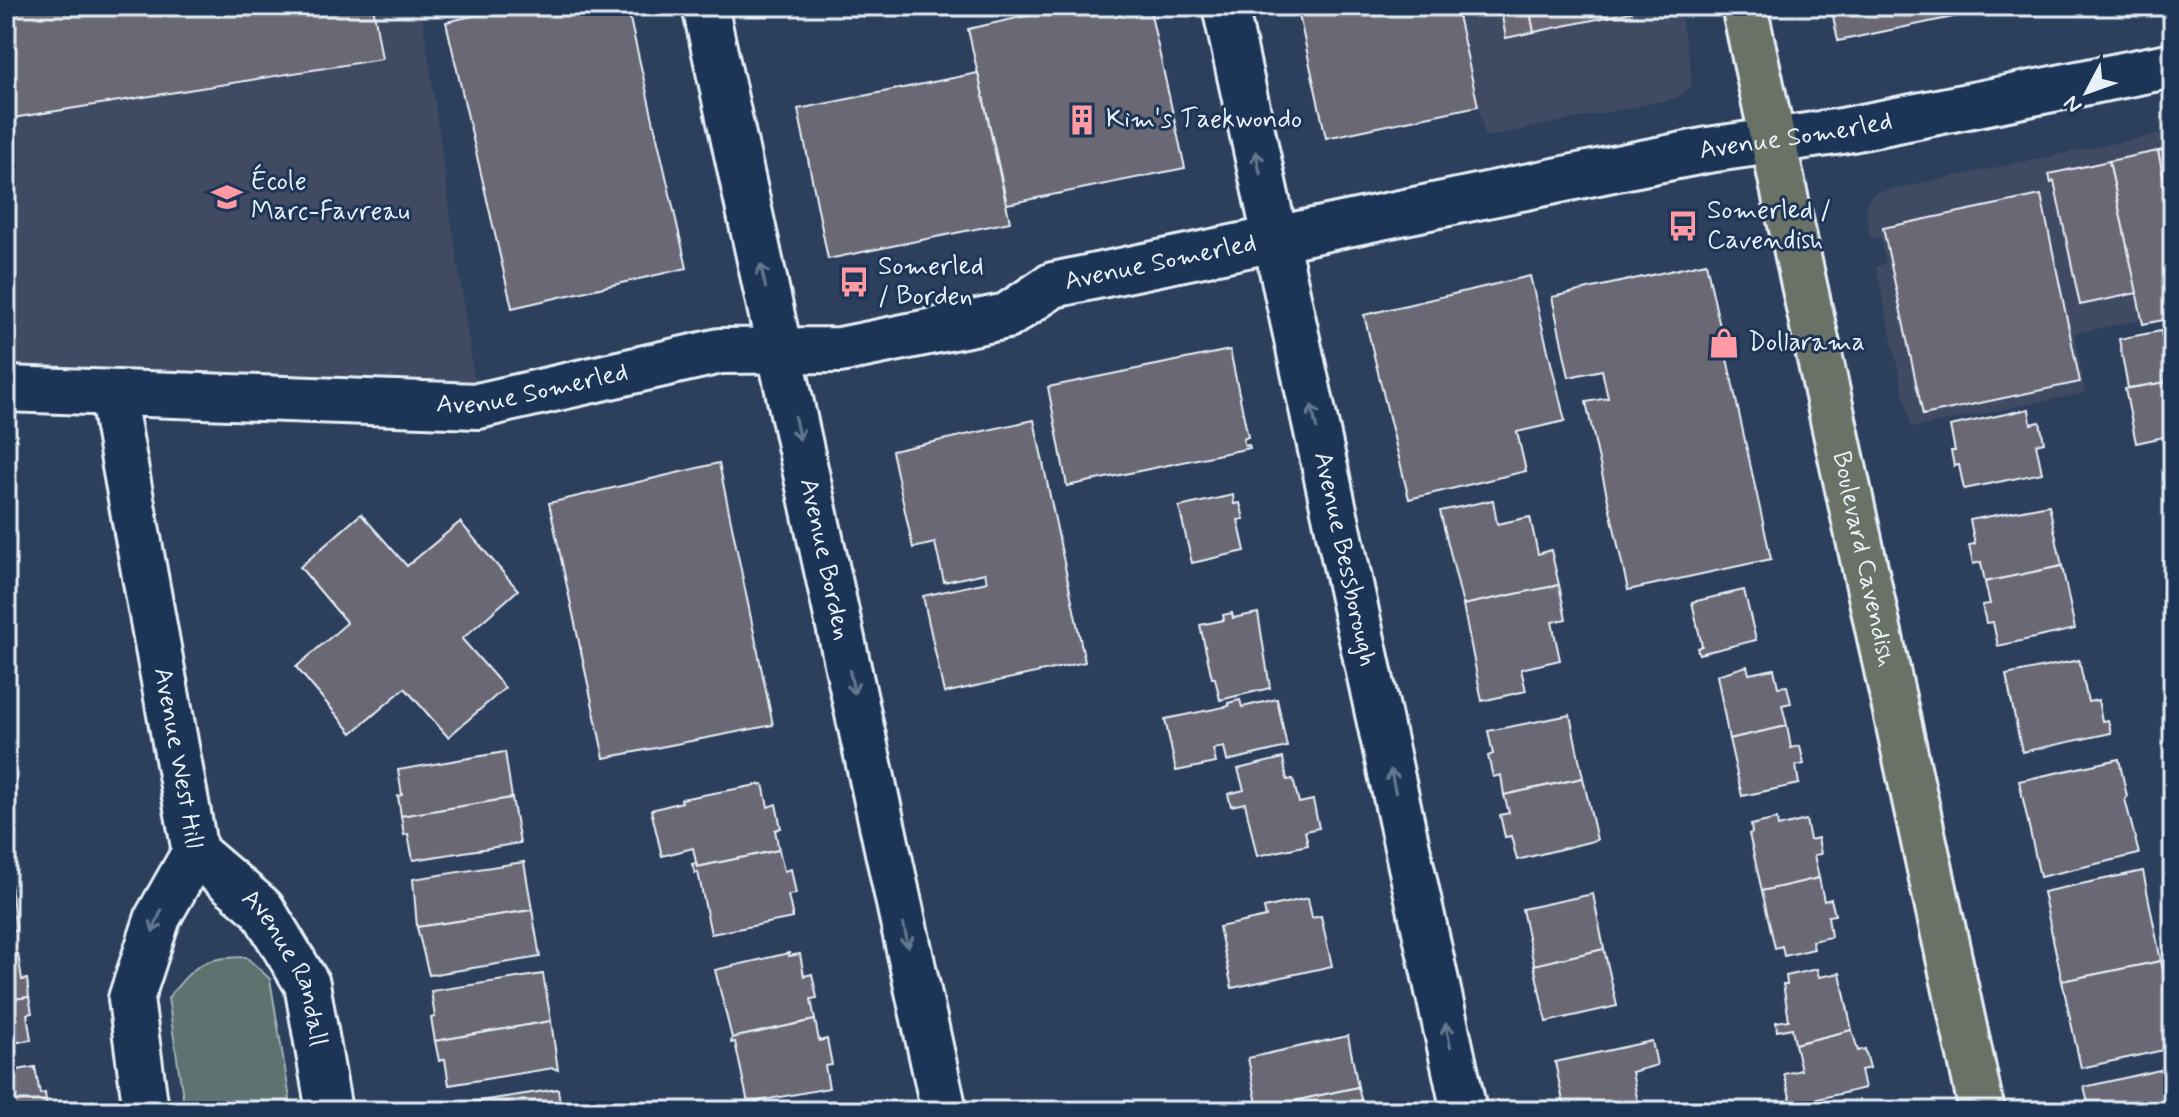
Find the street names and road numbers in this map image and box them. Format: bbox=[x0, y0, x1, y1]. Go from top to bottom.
street label: Avenue Somerled bbox=[1696, 104, 1895, 168]
street label: Avenue Somerled bbox=[1061, 226, 1259, 299]
street label: Avenue Somerled bbox=[436, 355, 631, 423]
street label: Boulevard Cavendish bbox=[1823, 448, 1903, 670]
street label: Avenue Bessborough bbox=[1305, 449, 1384, 670]
street label: Avenue Borden bbox=[791, 475, 859, 643]
street label: Avenue West Hill bbox=[145, 665, 211, 851]
street label: Avenue Randall bbox=[234, 882, 335, 1049]

